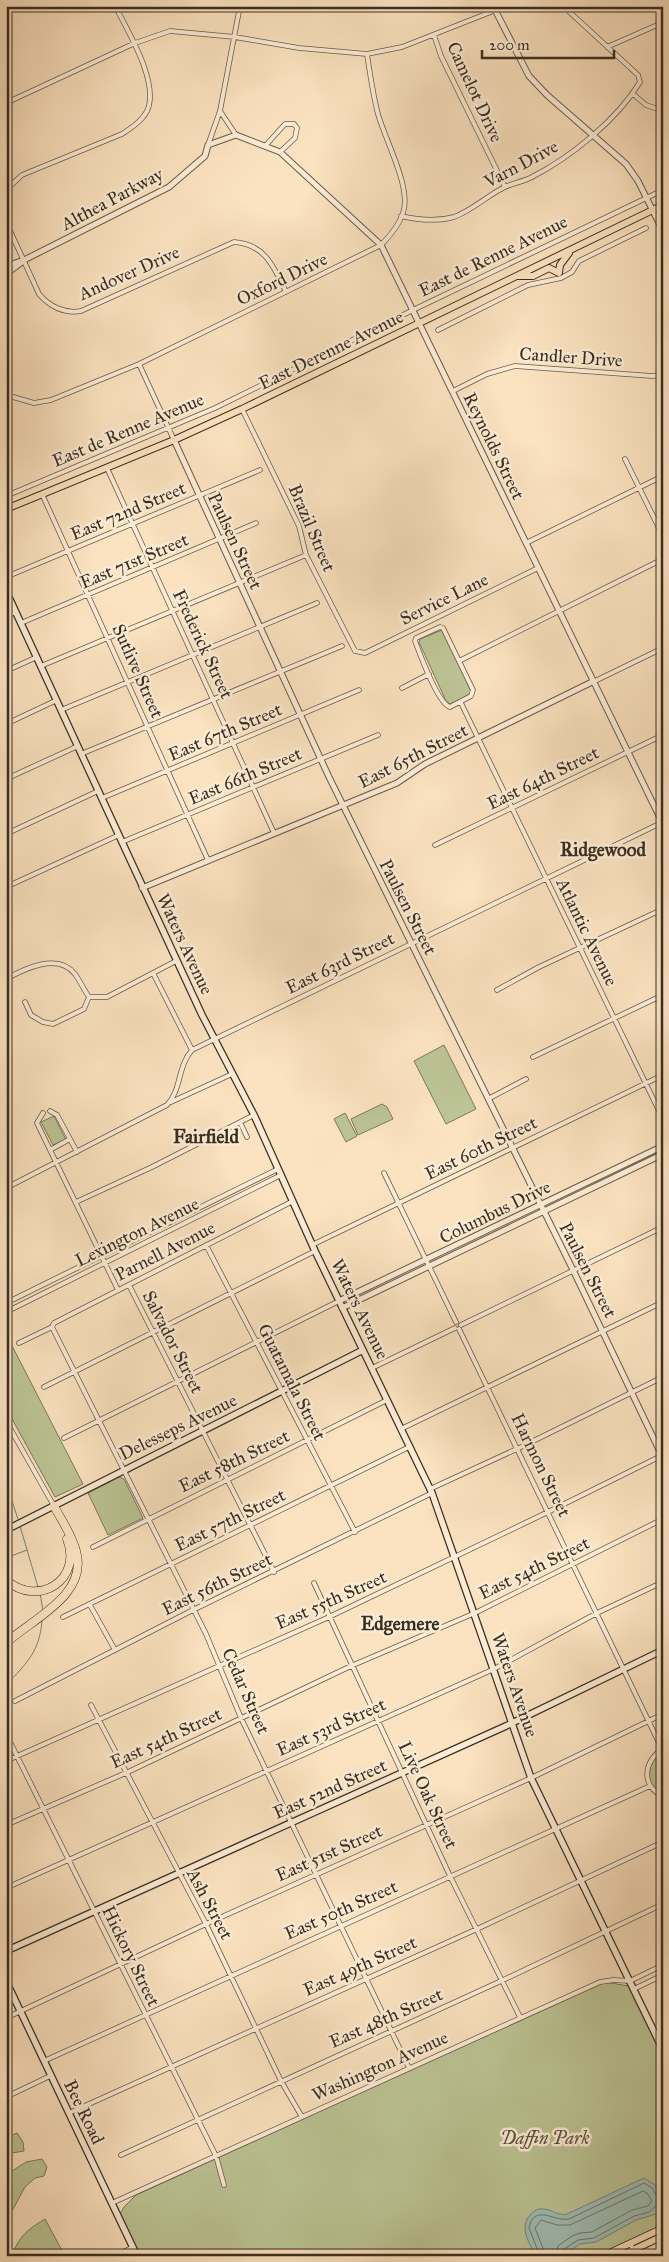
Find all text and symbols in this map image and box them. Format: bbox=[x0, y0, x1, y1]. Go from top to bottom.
scale bar bbox=[482, 28, 614, 60]
text: 200 m bbox=[489, 36, 530, 54]
street label: Camelot Drive bbox=[442, 38, 508, 146]
street label: Varn Drive bbox=[479, 135, 562, 193]
street label: Althea Parkway bbox=[56, 163, 167, 236]
street label: East de Renne Avenue bbox=[415, 210, 571, 302]
street label: Andover Drive bbox=[74, 241, 183, 305]
street label: Oxford Drive bbox=[233, 248, 331, 310]
street label: East Derenne Avenue bbox=[255, 305, 407, 395]
street label: Candler Drive bbox=[519, 342, 623, 372]
street label: East de Renne Avenue bbox=[49, 388, 207, 472]
street label: Reynolds Street bbox=[459, 389, 530, 504]
street label: East 72nd Street bbox=[67, 477, 190, 545]
street label: Brazil Street bbox=[284, 481, 341, 576]
street label: Paulsen Street bbox=[203, 489, 267, 594]
street label: East 71st Street bbox=[77, 528, 192, 594]
street label: Service Lane bbox=[396, 568, 492, 630]
street label: Frederick Street bbox=[168, 586, 238, 703]
street label: Sutlive Street bbox=[108, 621, 169, 722]
street label: East 67th Street bbox=[165, 698, 286, 766]
street label: East 65th Street bbox=[355, 719, 472, 793]
street label: East 64th Street bbox=[484, 741, 603, 815]
street label: East 66th Street bbox=[185, 742, 305, 810]
district label: Ridgewood bbox=[560, 838, 647, 862]
street label: Paulsen Street bbox=[374, 855, 442, 959]
street label: Atlantic Avenue bbox=[551, 874, 623, 990]
street label: Waters Avenue bbox=[152, 890, 218, 998]
street label: East 63rd Street bbox=[282, 927, 398, 999]
street label: East 60th Street bbox=[421, 1111, 541, 1185]
district label: Fairfield bbox=[173, 1125, 239, 1148]
street label: Columbus Drive bbox=[436, 1176, 554, 1248]
street label: Lexington Avenue bbox=[71, 1193, 203, 1272]
street label: Parnell Avenue bbox=[111, 1216, 219, 1286]
street label: Paulsen Street bbox=[554, 1218, 622, 1322]
street label: Waters Avenue bbox=[326, 1255, 394, 1363]
street label: Salvador Street bbox=[138, 1287, 209, 1398]
street label: Guatamala Street bbox=[253, 1320, 331, 1445]
street label: Delesseps Avenue bbox=[116, 1389, 240, 1465]
street label: Harmon Street bbox=[506, 1410, 576, 1521]
street label: East 58th Street bbox=[175, 1424, 293, 1497]
street label: East 57th Street bbox=[171, 1483, 289, 1556]
street label: East 54th Street bbox=[475, 1531, 593, 1604]
street label: East 56th Street bbox=[158, 1548, 276, 1620]
street label: East 55th Street bbox=[272, 1565, 390, 1634]
district label: Edgemere bbox=[361, 1612, 439, 1636]
street label: Waters Avenue bbox=[487, 1630, 543, 1740]
street label: Cedar Street bbox=[217, 1645, 275, 1738]
street label: East 53rd Street bbox=[273, 1693, 390, 1761]
street label: East 54th Street bbox=[107, 1702, 226, 1773]
street label: Live Oak Street bbox=[393, 1738, 463, 1853]
street label: East 52nd Street bbox=[270, 1754, 391, 1824]
street label: East 51st Street bbox=[272, 1819, 386, 1886]
street label: Ash Street bbox=[182, 1864, 238, 1944]
street label: East 50th Street bbox=[281, 1875, 401, 1945]
street label: Hickory Street bbox=[97, 1902, 165, 2010]
street label: East 49th Street bbox=[300, 1931, 421, 2001]
street label: East 48th Street bbox=[326, 1983, 447, 2053]
street label: Washington Avenue bbox=[309, 2026, 452, 2107]
street label: Bee Road bbox=[59, 2076, 109, 2148]
park label: Daffin Park bbox=[500, 2127, 590, 2149]

